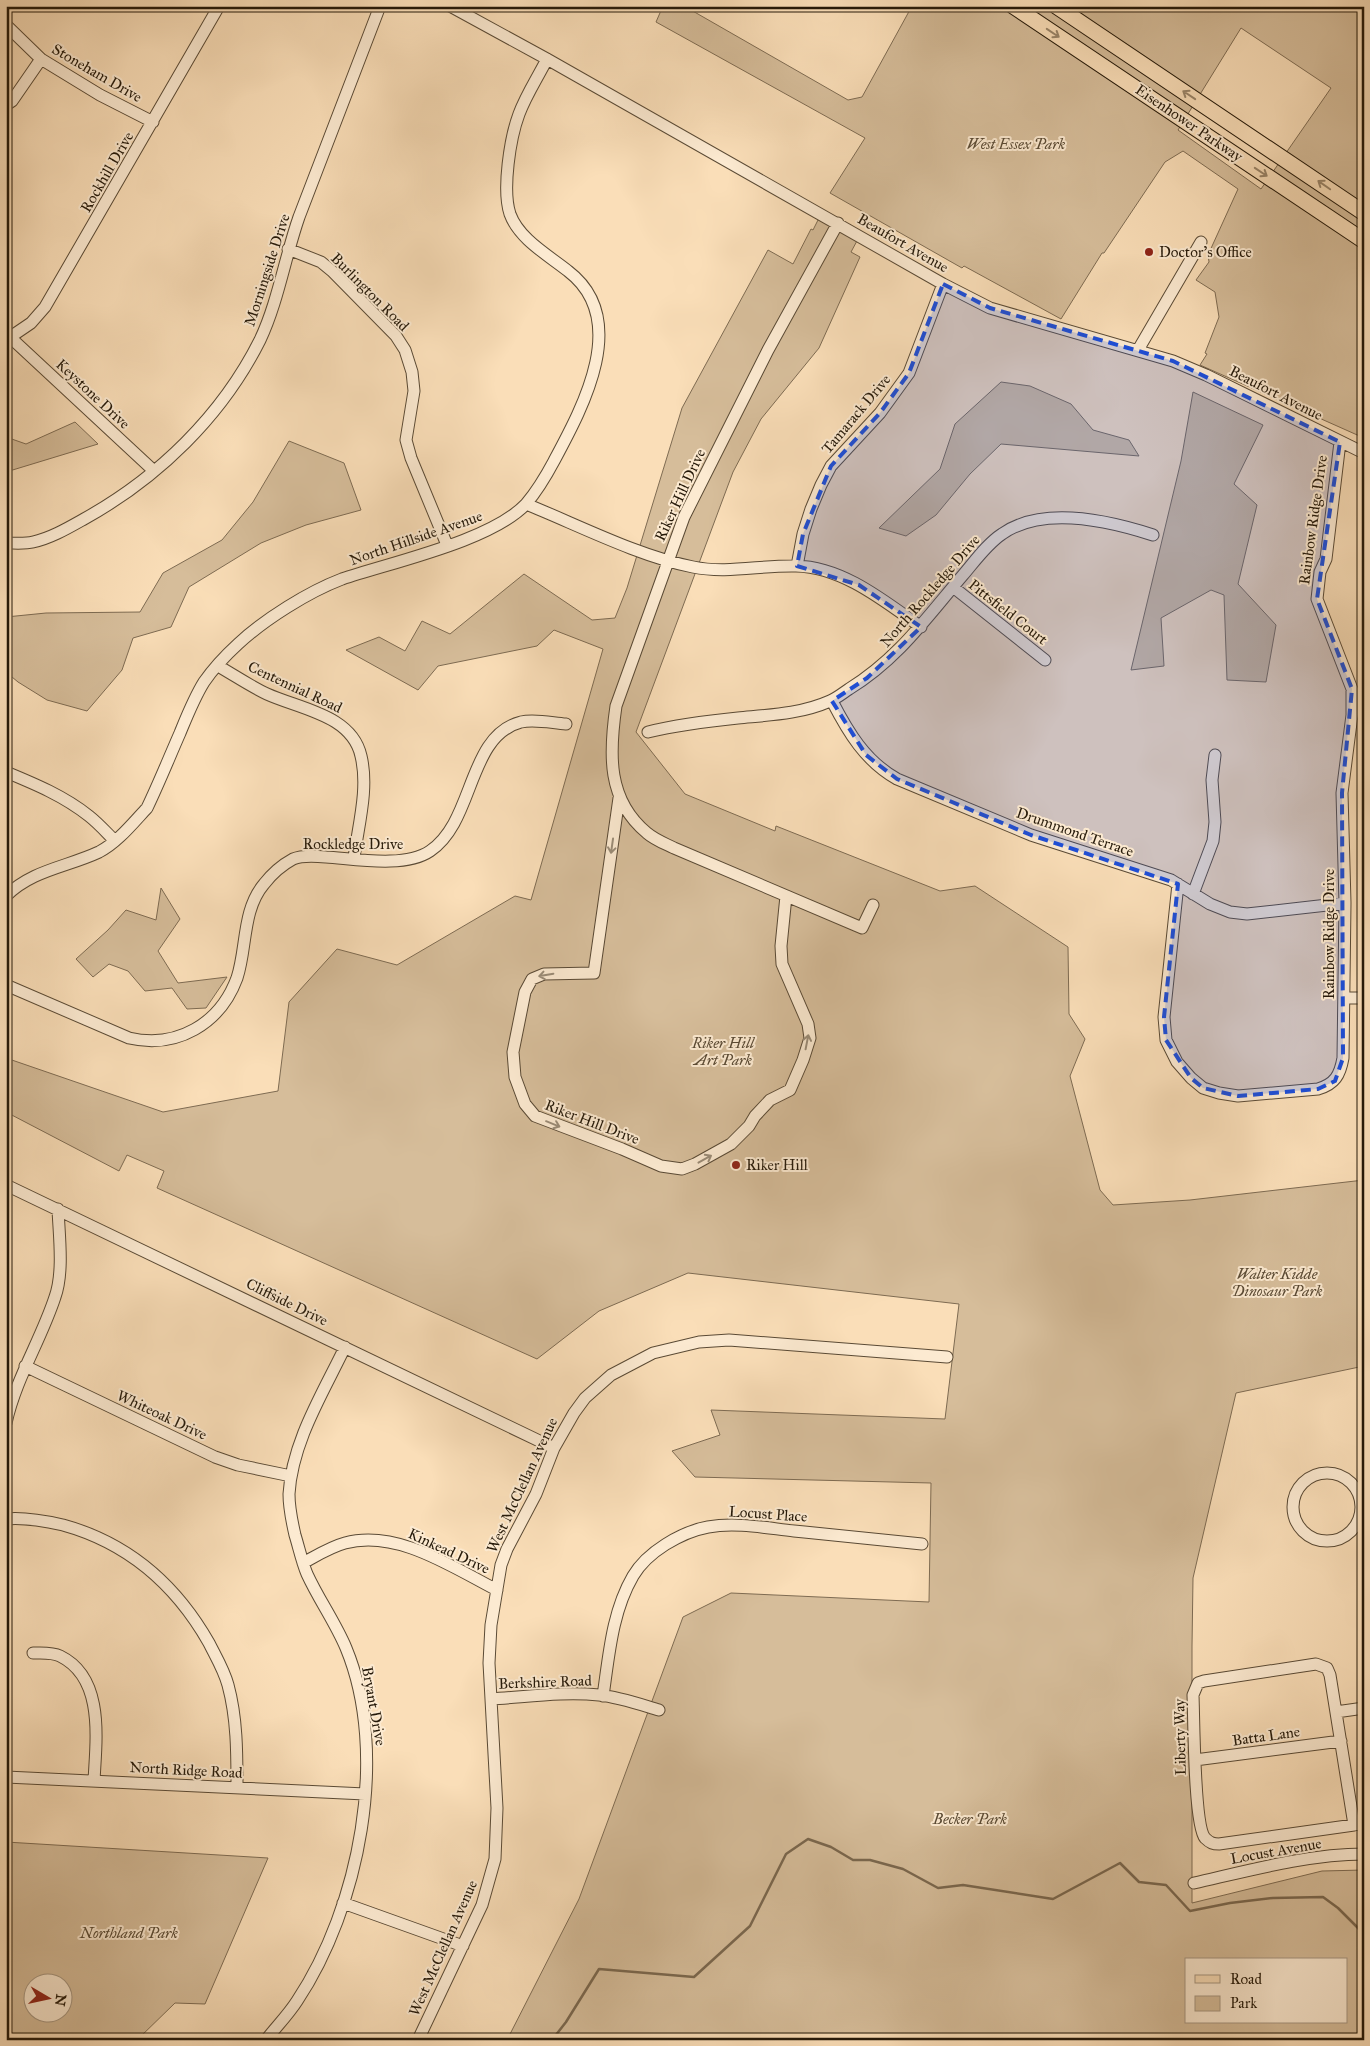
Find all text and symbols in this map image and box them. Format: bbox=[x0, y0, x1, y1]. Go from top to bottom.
one-way arrow bbox=[1046, 29, 1060, 39]
street label: Stoneham Drive bbox=[49, 40, 145, 106]
street label: Eisenhower Parkway bbox=[1132, 80, 1247, 166]
one-way arrow bbox=[1182, 90, 1196, 100]
street label: Rockhill Drive bbox=[77, 129, 137, 215]
park label: West Essex Park bbox=[967, 135, 1066, 153]
one-way arrow bbox=[1254, 167, 1268, 177]
one-way arrow bbox=[1317, 180, 1331, 190]
street label: Beaufort Avenue bbox=[854, 210, 952, 276]
street label: Morningside Drive bbox=[240, 212, 294, 328]
place label: Doctor's Office bbox=[1159, 243, 1252, 261]
marker: Doctor's Office bbox=[1143, 246, 1155, 258]
street label: Burlington Road bbox=[327, 249, 413, 335]
street label: Keystone Drive bbox=[52, 355, 134, 433]
street label: Beaufort Avenue bbox=[1226, 362, 1326, 424]
street label: Tamarack Drive bbox=[818, 371, 894, 457]
street label: Riker Hill Drive bbox=[651, 446, 709, 544]
street label: Rainbow Ridge Drive bbox=[1295, 454, 1331, 586]
street label: North Hillside Avenue bbox=[347, 507, 485, 569]
street label: North Rockledge Drive bbox=[876, 531, 984, 651]
street label: Pittsfield Court bbox=[965, 576, 1052, 649]
street label: Centennial Road bbox=[245, 657, 345, 717]
street label: Drummond Terrace bbox=[1014, 804, 1136, 860]
street label: Rockledge Drive bbox=[303, 835, 403, 853]
one-way arrow bbox=[607, 837, 617, 853]
street label: Rainbow Ridge Drive bbox=[1320, 869, 1338, 999]
one-way arrow bbox=[538, 970, 554, 980]
park label: Riker Hill Art Park bbox=[691, 1034, 756, 1069]
one-way arrow bbox=[803, 1034, 813, 1050]
street label: Riker Hill Drive bbox=[542, 1096, 642, 1148]
one-way arrow bbox=[545, 1119, 560, 1129]
one-way arrow bbox=[697, 1154, 712, 1164]
place label: Riker Hill bbox=[746, 1156, 809, 1174]
marker: Riker Hill bbox=[730, 1159, 742, 1171]
park label: Walter Kidde Dinosaur Park bbox=[1232, 1265, 1323, 1300]
street label: Cliffside Drive bbox=[243, 1274, 331, 1330]
street label: Whiteoak Drive bbox=[114, 1386, 210, 1444]
street label: West McClellan Avenue bbox=[483, 1415, 561, 1555]
street label: Locust Place bbox=[728, 1502, 808, 1526]
street label: Kinkead Drive bbox=[405, 1524, 493, 1578]
street label: Bryant Drive bbox=[358, 1665, 390, 1747]
street label: Berkshire Road bbox=[498, 1671, 593, 1693]
street label: Liberty Way bbox=[1170, 1698, 1190, 1775]
street label: Batta Lane bbox=[1231, 1722, 1301, 1750]
street label: North Ridge Road bbox=[129, 1758, 243, 1782]
park label: Becker Park bbox=[932, 1810, 1007, 1828]
street label: Locust Avenue bbox=[1229, 1834, 1323, 1868]
street label: West McClellan Avenue bbox=[405, 1877, 481, 2019]
park label: Northland Park bbox=[79, 1924, 178, 1942]
legend bbox=[1185, 1958, 1348, 2024]
text: Road bbox=[1230, 1970, 1262, 1988]
north arrow bbox=[22, 1974, 72, 2024]
text: N bbox=[51, 1993, 70, 2007]
text: Park bbox=[1230, 1994, 1257, 2012]

